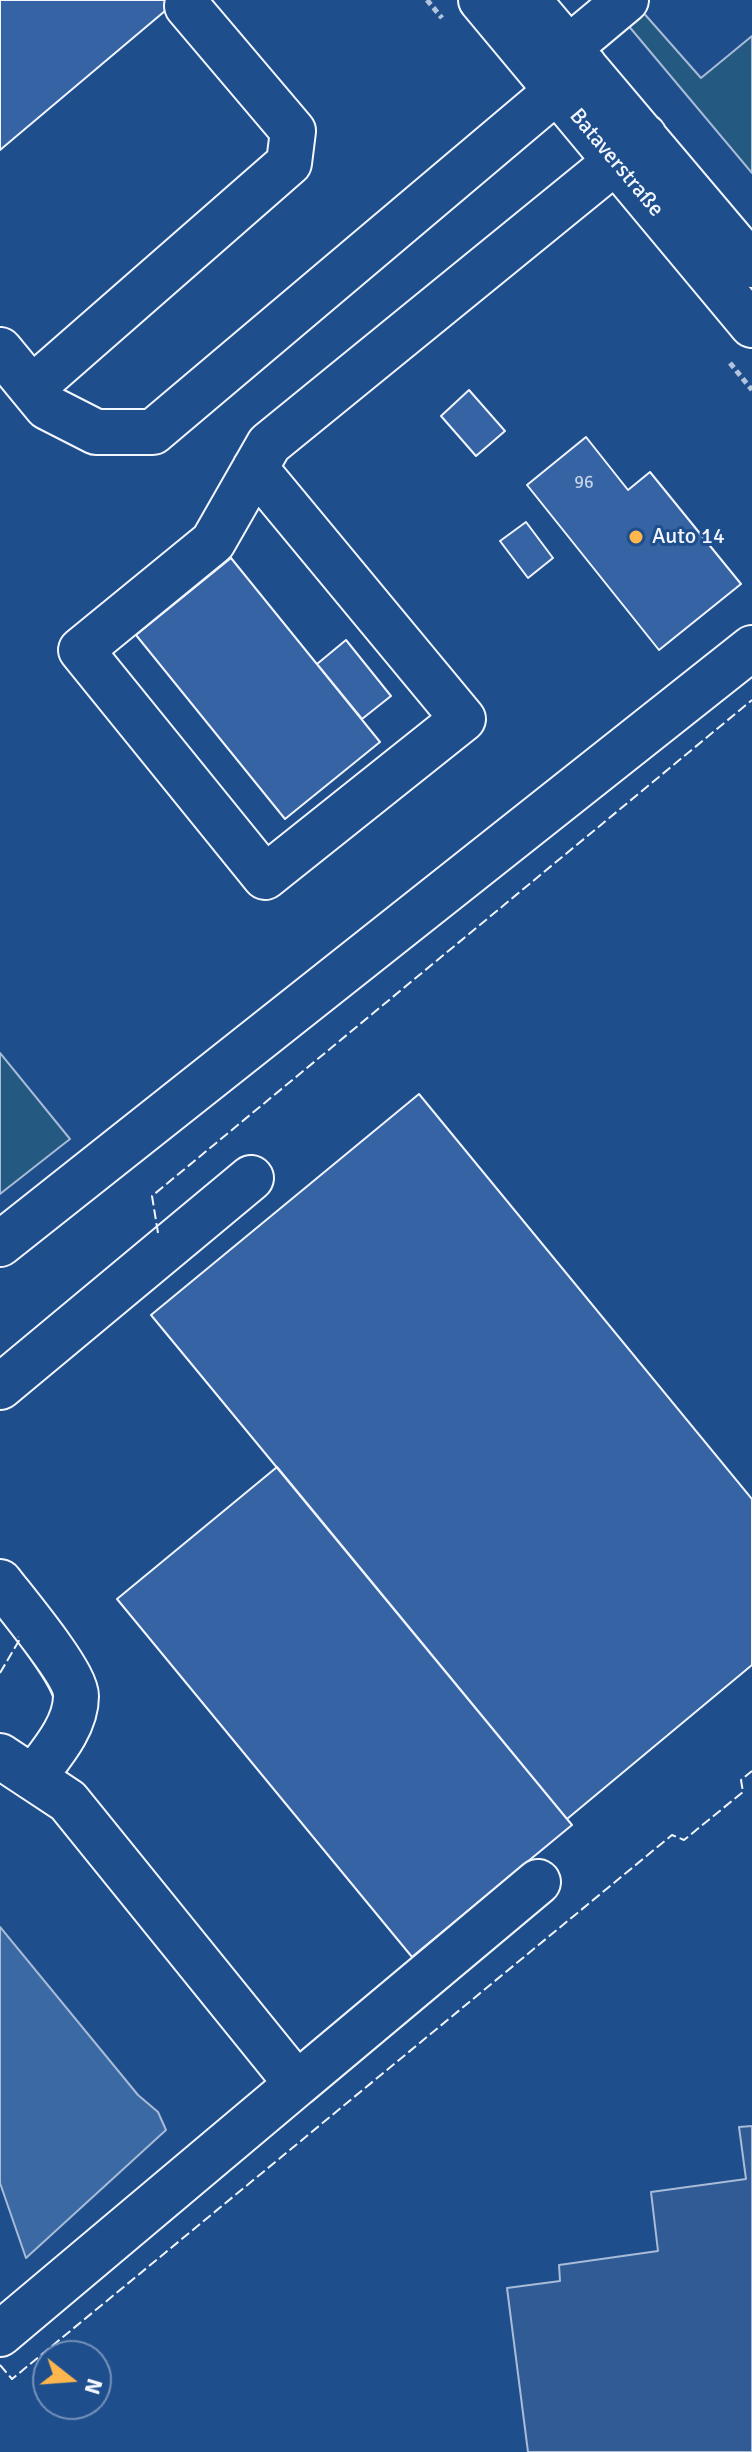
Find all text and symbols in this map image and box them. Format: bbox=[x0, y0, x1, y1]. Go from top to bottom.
street label: Bataverstraße bbox=[563, 104, 669, 222]
house number: 96 bbox=[574, 472, 594, 494]
place label: Auto 14 bbox=[652, 524, 725, 550]
marker: Auto 14 bbox=[627, 528, 645, 546]
north arrow bbox=[32, 2340, 112, 2420]
text: N bbox=[78, 2375, 109, 2398]

